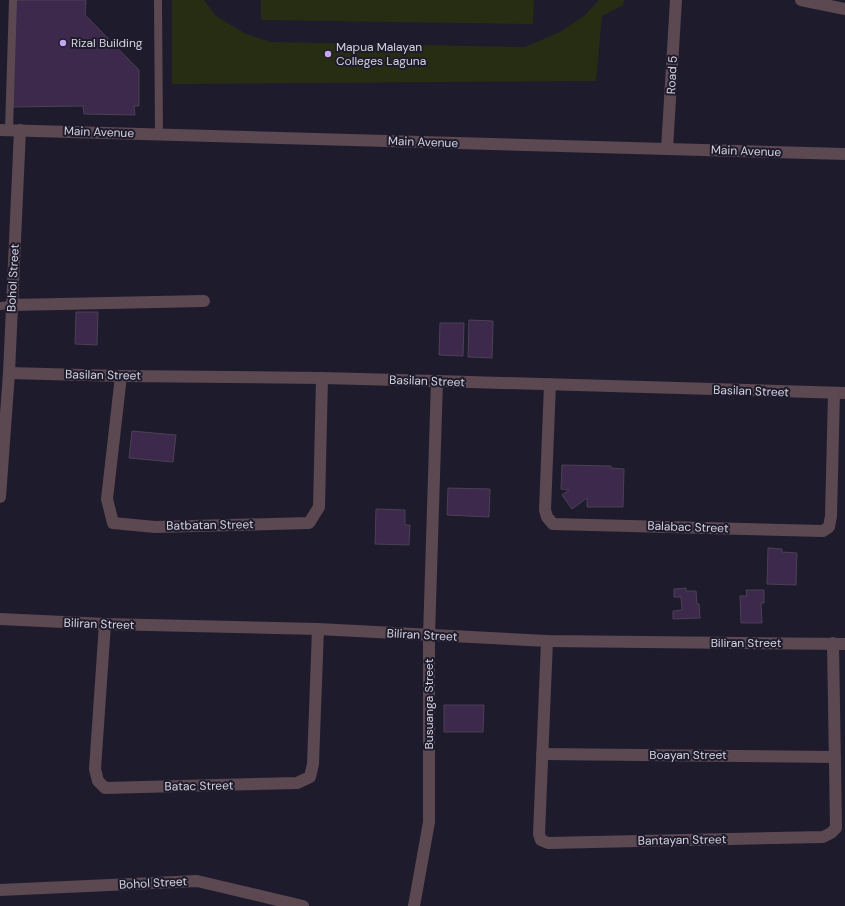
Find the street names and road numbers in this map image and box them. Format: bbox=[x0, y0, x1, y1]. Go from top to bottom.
street label: Road 5 bbox=[663, 55, 681, 95]
street label: Main Avenue bbox=[64, 123, 135, 141]
street label: Main Avenue bbox=[388, 133, 459, 151]
street label: Main Avenue bbox=[711, 142, 782, 160]
street label: Bohol Street bbox=[3, 243, 23, 312]
street label: Basilan Street bbox=[65, 366, 141, 384]
street label: Basilan Street bbox=[389, 372, 466, 390]
street label: Basilan Street bbox=[713, 382, 790, 400]
street label: Batbatan Street bbox=[166, 516, 254, 534]
street label: Balabac Street bbox=[647, 518, 729, 536]
street label: Biliran Street bbox=[63, 615, 135, 633]
street label: Biliran Street bbox=[386, 625, 458, 645]
street label: Biliran Street bbox=[711, 635, 782, 651]
street label: Busuanga Street bbox=[421, 658, 437, 749]
street label: Boayan Street bbox=[649, 747, 727, 763]
street label: Batac Street bbox=[164, 777, 234, 795]
street label: Bantayan Street bbox=[638, 831, 727, 849]
street label: Bohol Street bbox=[119, 873, 188, 893]

